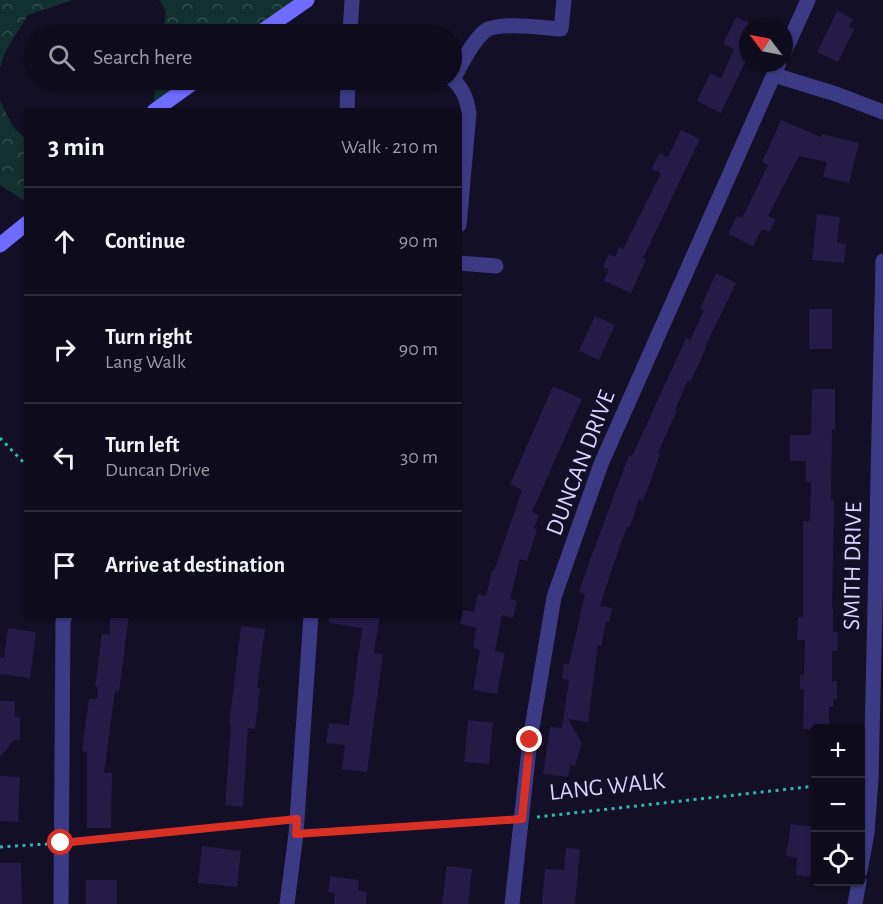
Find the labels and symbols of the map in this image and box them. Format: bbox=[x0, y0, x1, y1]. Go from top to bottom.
north arrow bbox=[739, 18, 793, 72]
street label: DUNCAN DRIVE bbox=[542, 387, 620, 539]
street label: SMITH DRIVE bbox=[840, 501, 866, 630]
route end bbox=[516, 726, 542, 752]
street label: LANG WALK bbox=[548, 769, 667, 805]
route start bbox=[47, 829, 73, 855]

